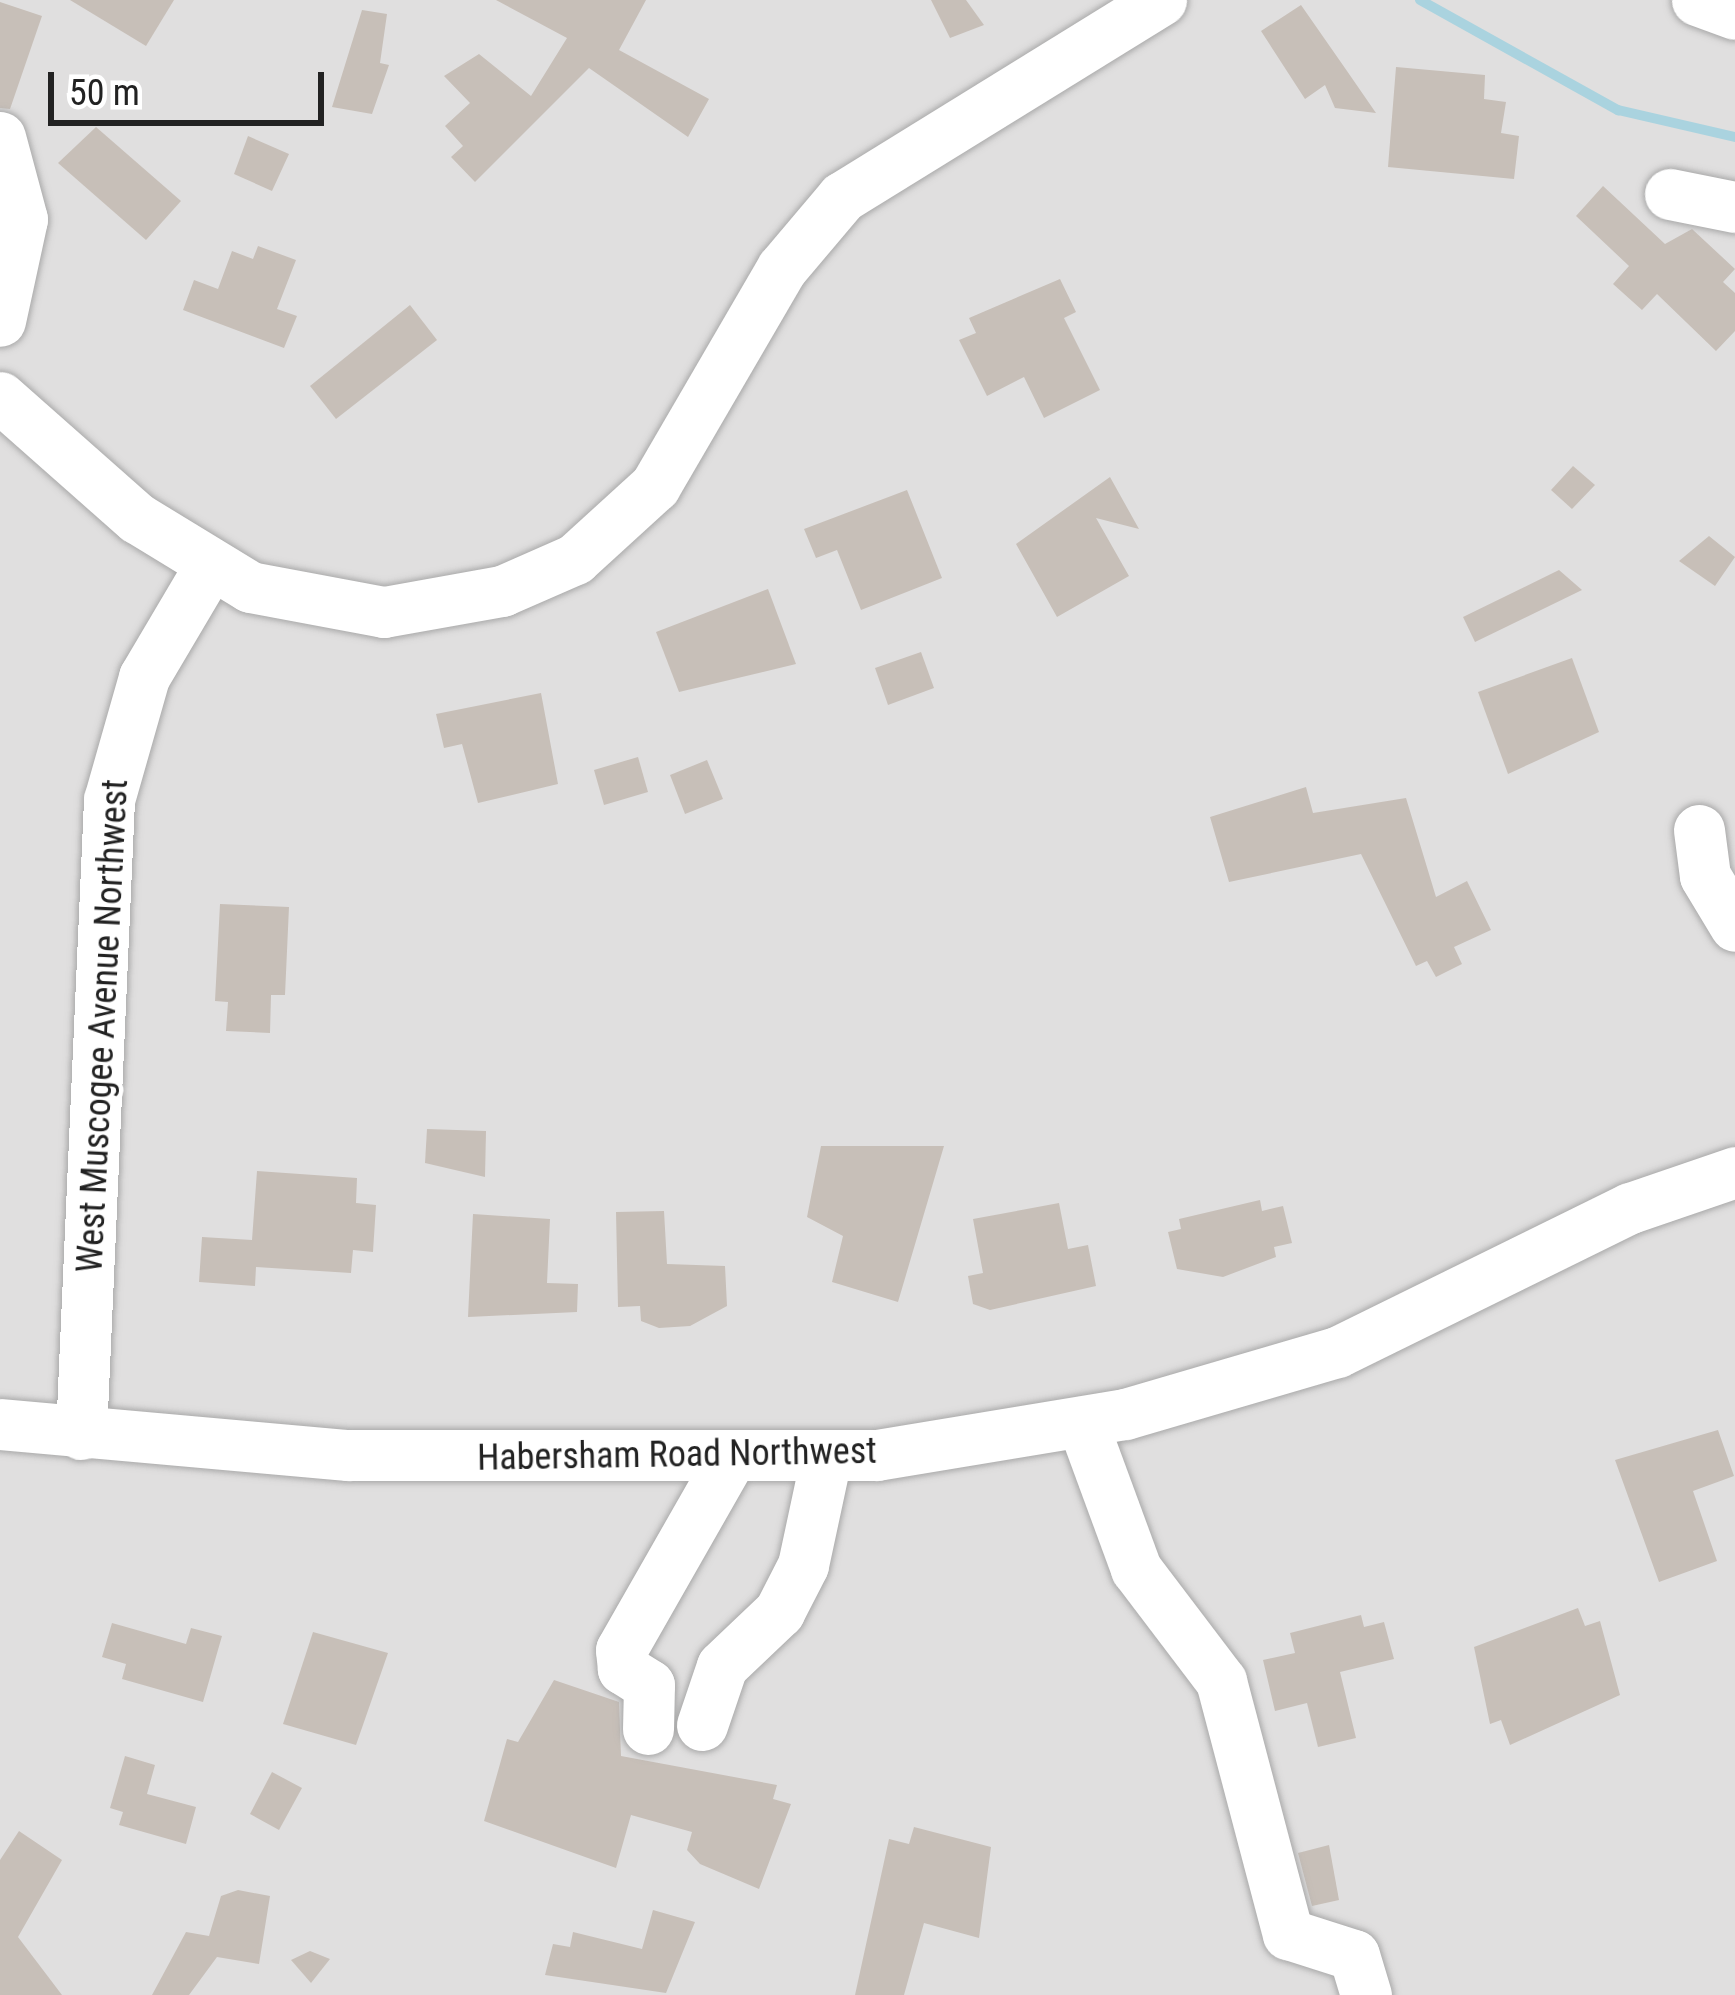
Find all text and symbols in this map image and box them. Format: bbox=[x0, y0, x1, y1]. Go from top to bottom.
scale bar bbox=[54, 48, 330, 122]
text: 50 m bbox=[69, 72, 140, 114]
street label: West Muscogee Avenue Northwest bbox=[69, 778, 137, 1274]
street label: Habersham Road Northwest bbox=[477, 1430, 877, 1480]

